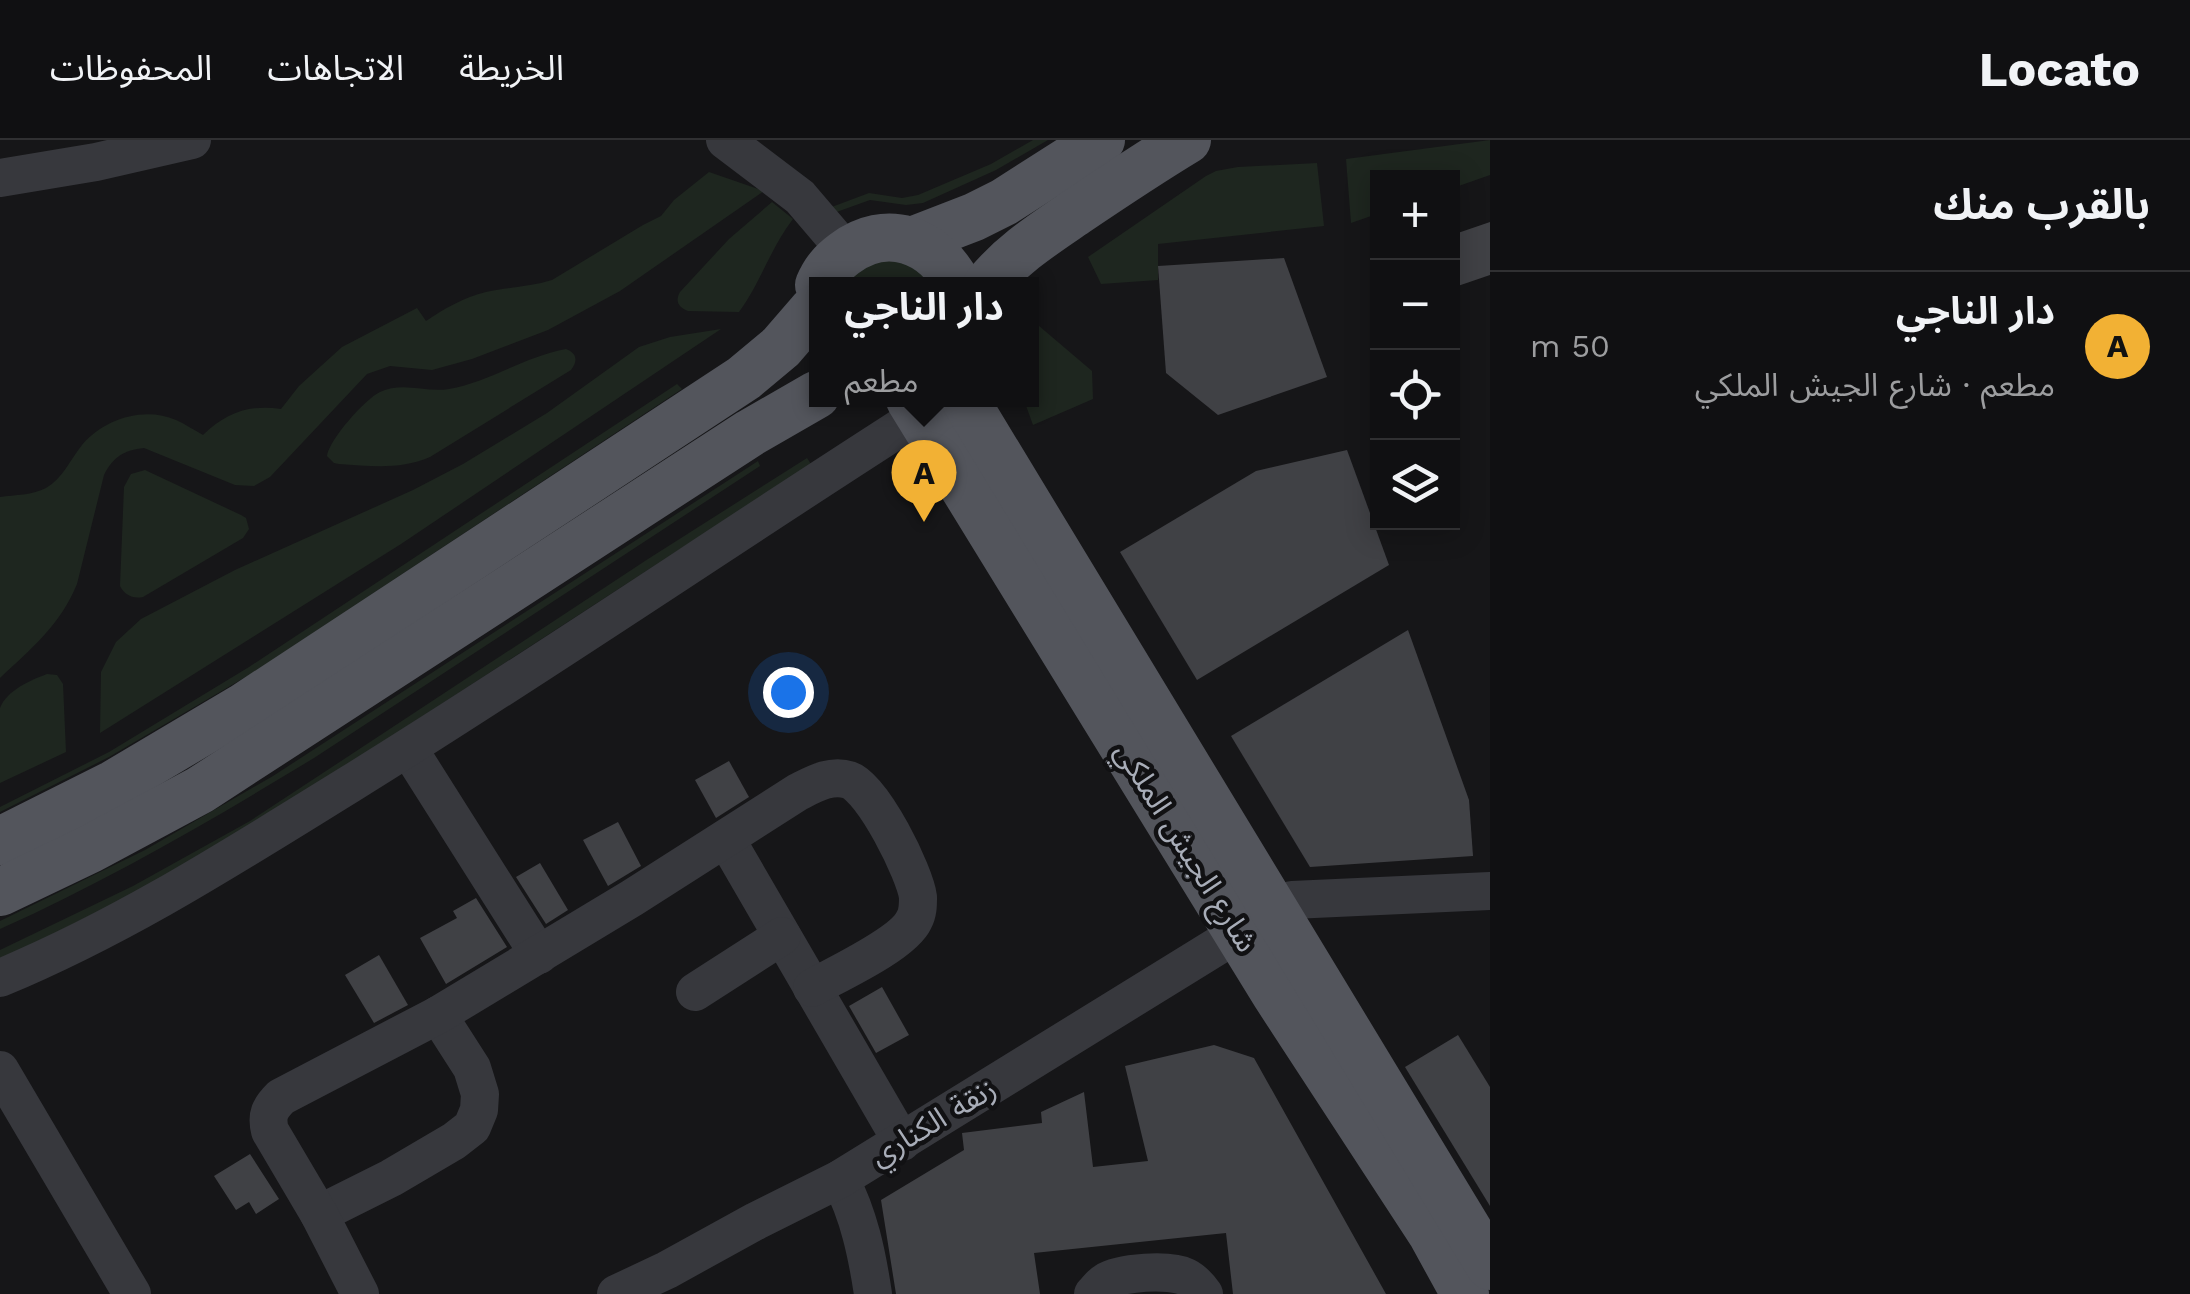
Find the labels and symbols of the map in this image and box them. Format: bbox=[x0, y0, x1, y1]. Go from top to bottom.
pin: A bbox=[892, 440, 956, 522]
your location bbox=[763, 667, 814, 718]
street label: شارع الجيش الملكي bbox=[1103, 735, 1265, 961]
street label: زنقة الكناري bbox=[863, 1070, 1005, 1178]

